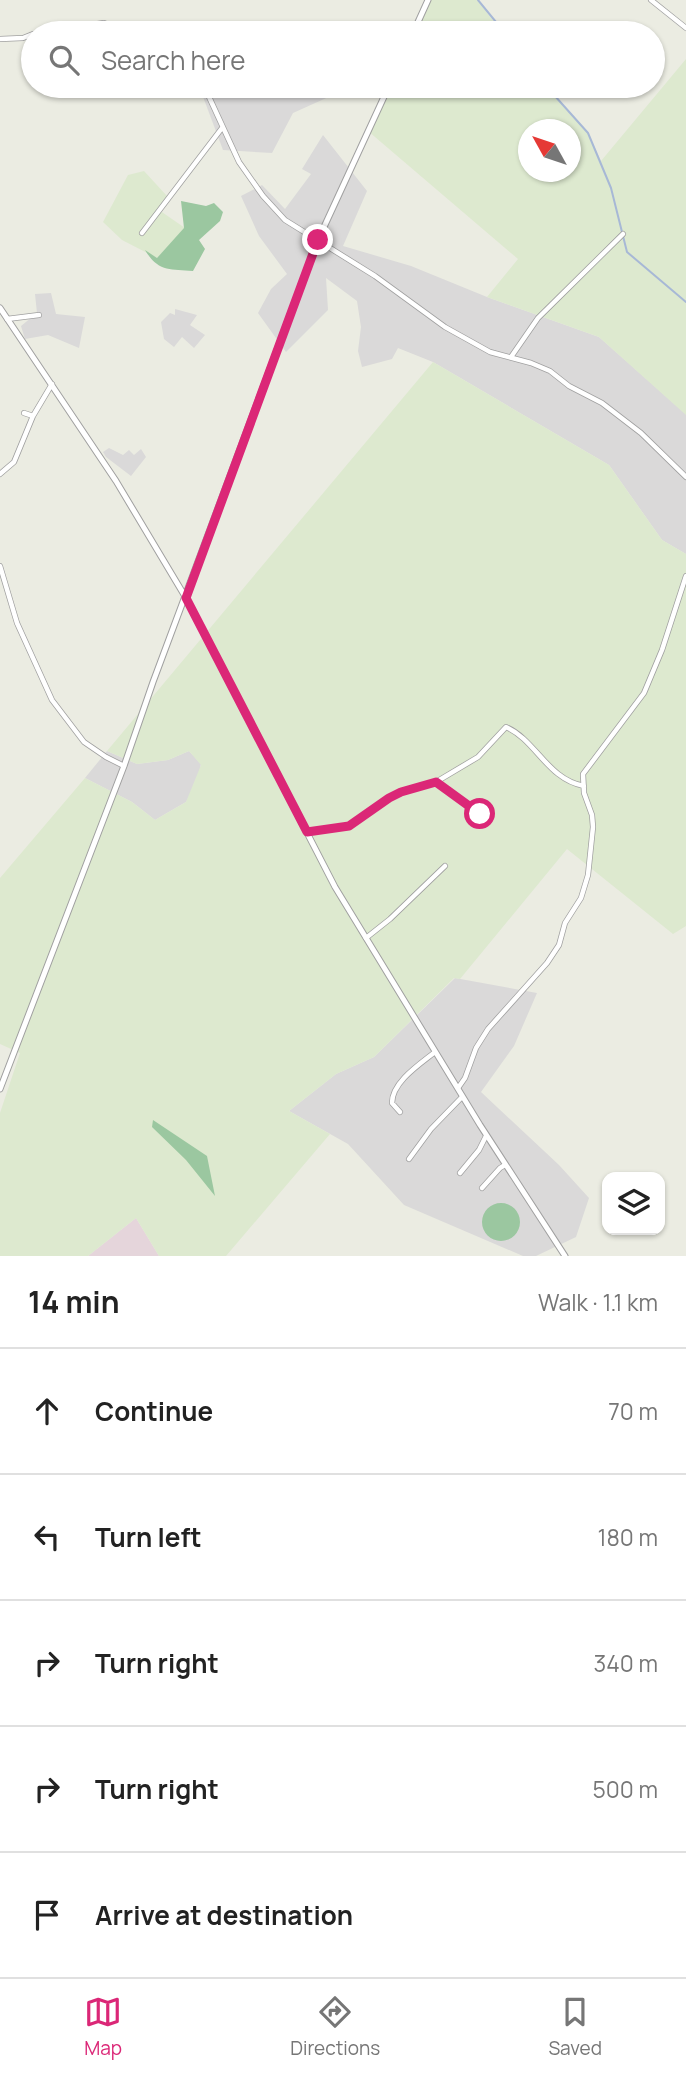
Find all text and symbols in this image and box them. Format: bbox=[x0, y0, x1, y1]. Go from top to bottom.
search box bbox=[21, 21, 665, 98]
icon: search bbox=[45, 41, 83, 79]
text: Search here bbox=[101, 42, 246, 78]
north arrow bbox=[518, 119, 581, 182]
route end bbox=[302, 224, 333, 255]
route start bbox=[464, 798, 495, 829]
map controls bbox=[602, 1172, 665, 1235]
button: layers bbox=[602, 1172, 665, 1235]
text: 14 min bbox=[28, 1281, 120, 1322]
text: Walk · 1.1 km bbox=[538, 1286, 658, 1318]
icon: ahead bbox=[28, 1392, 66, 1430]
text: Continue bbox=[95, 1393, 213, 1429]
text: 70 m bbox=[608, 1395, 658, 1427]
icon: left bbox=[28, 1518, 66, 1556]
text: Turn left bbox=[95, 1519, 202, 1555]
text: 180 m bbox=[598, 1521, 658, 1553]
icon: right bbox=[28, 1644, 66, 1682]
text: Turn right bbox=[95, 1645, 219, 1681]
text: 340 m bbox=[594, 1647, 658, 1679]
icon: right bbox=[28, 1770, 66, 1808]
text: Turn right bbox=[95, 1771, 219, 1807]
text: 500 m bbox=[593, 1773, 658, 1805]
icon: arrive bbox=[28, 1896, 66, 1934]
text: Arrive at destination bbox=[95, 1897, 353, 1933]
tab: Map bbox=[84, 1993, 122, 2061]
tab: Directions bbox=[290, 1993, 380, 2061]
tab: Saved bbox=[548, 1993, 602, 2061]

